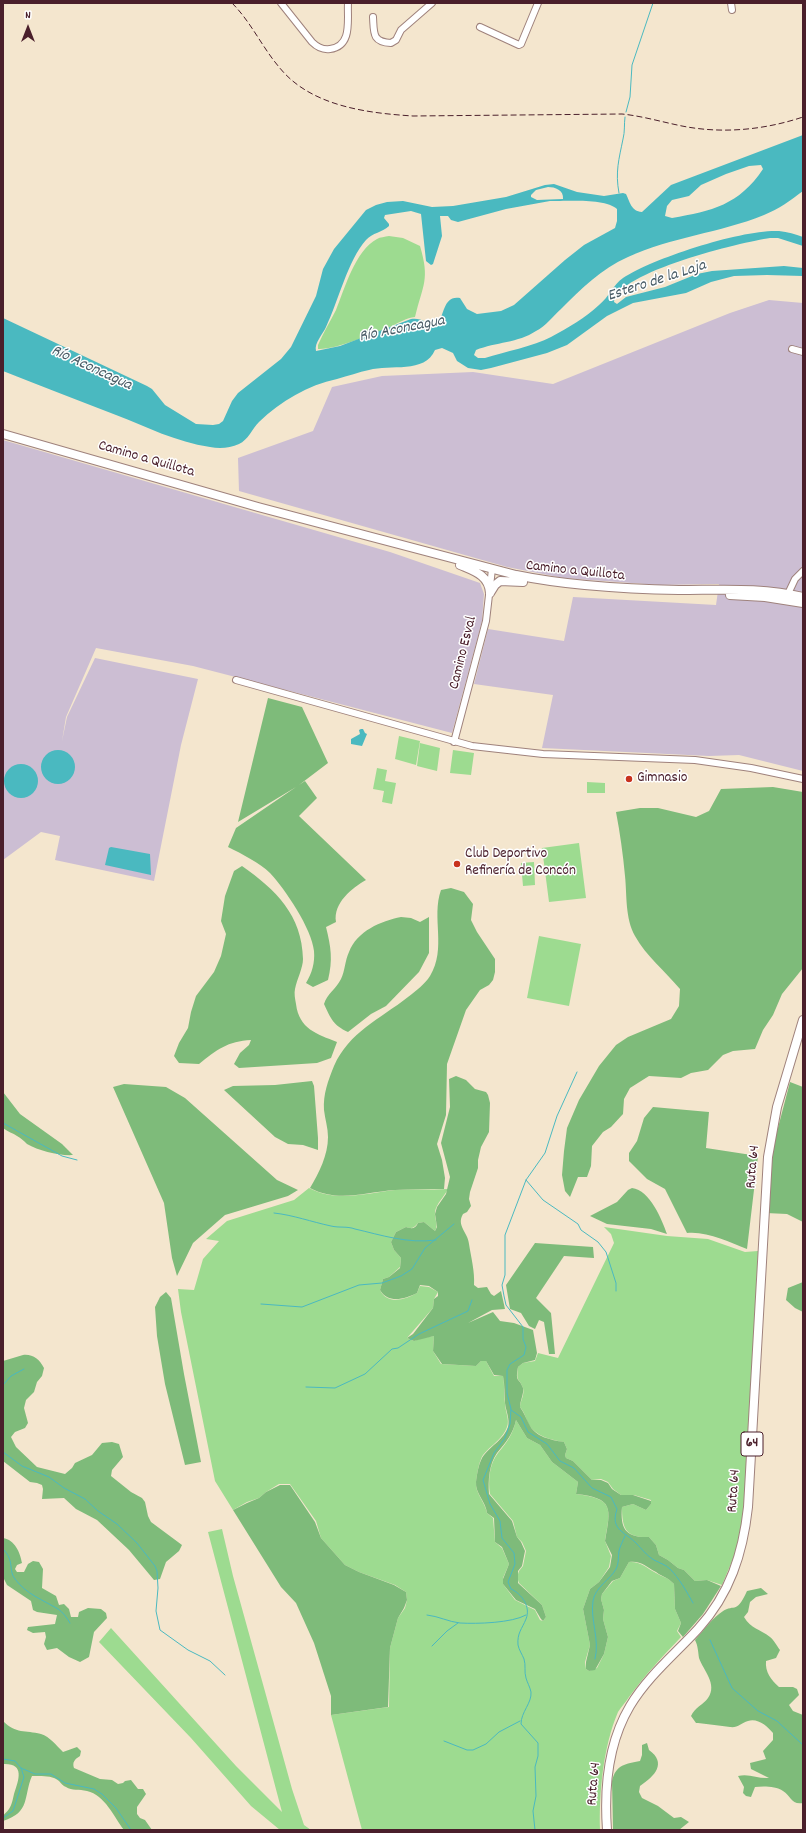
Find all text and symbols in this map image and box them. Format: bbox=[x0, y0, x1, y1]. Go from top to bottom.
north arrow bbox=[8, 8, 48, 48]
text: N bbox=[25, 8, 31, 24]
water label: Estero de la Laja bbox=[605, 257, 709, 307]
water label: Río Aconcagua bbox=[358, 312, 446, 348]
water label: Río Aconcagua bbox=[48, 342, 134, 396]
street label: Camino a Quillota bbox=[96, 438, 196, 482]
street label: Camino a Quillota bbox=[525, 558, 625, 586]
street label: Camino Esval bbox=[446, 615, 482, 691]
place label: Gimnasio bbox=[637, 770, 687, 788]
marker: Gimnasio bbox=[624, 774, 634, 784]
place label: Club Deportivo Refinería de Concón bbox=[465, 846, 576, 881]
marker: Club Deportivo Refinería de Concón bbox=[452, 859, 462, 869]
street label: Ruta 64 bbox=[743, 1145, 765, 1189]
road number: 64 bbox=[741, 1432, 763, 1456]
street label: Ruta 64 bbox=[725, 1469, 745, 1513]
street label: Ruta 64 bbox=[584, 1762, 606, 1806]

